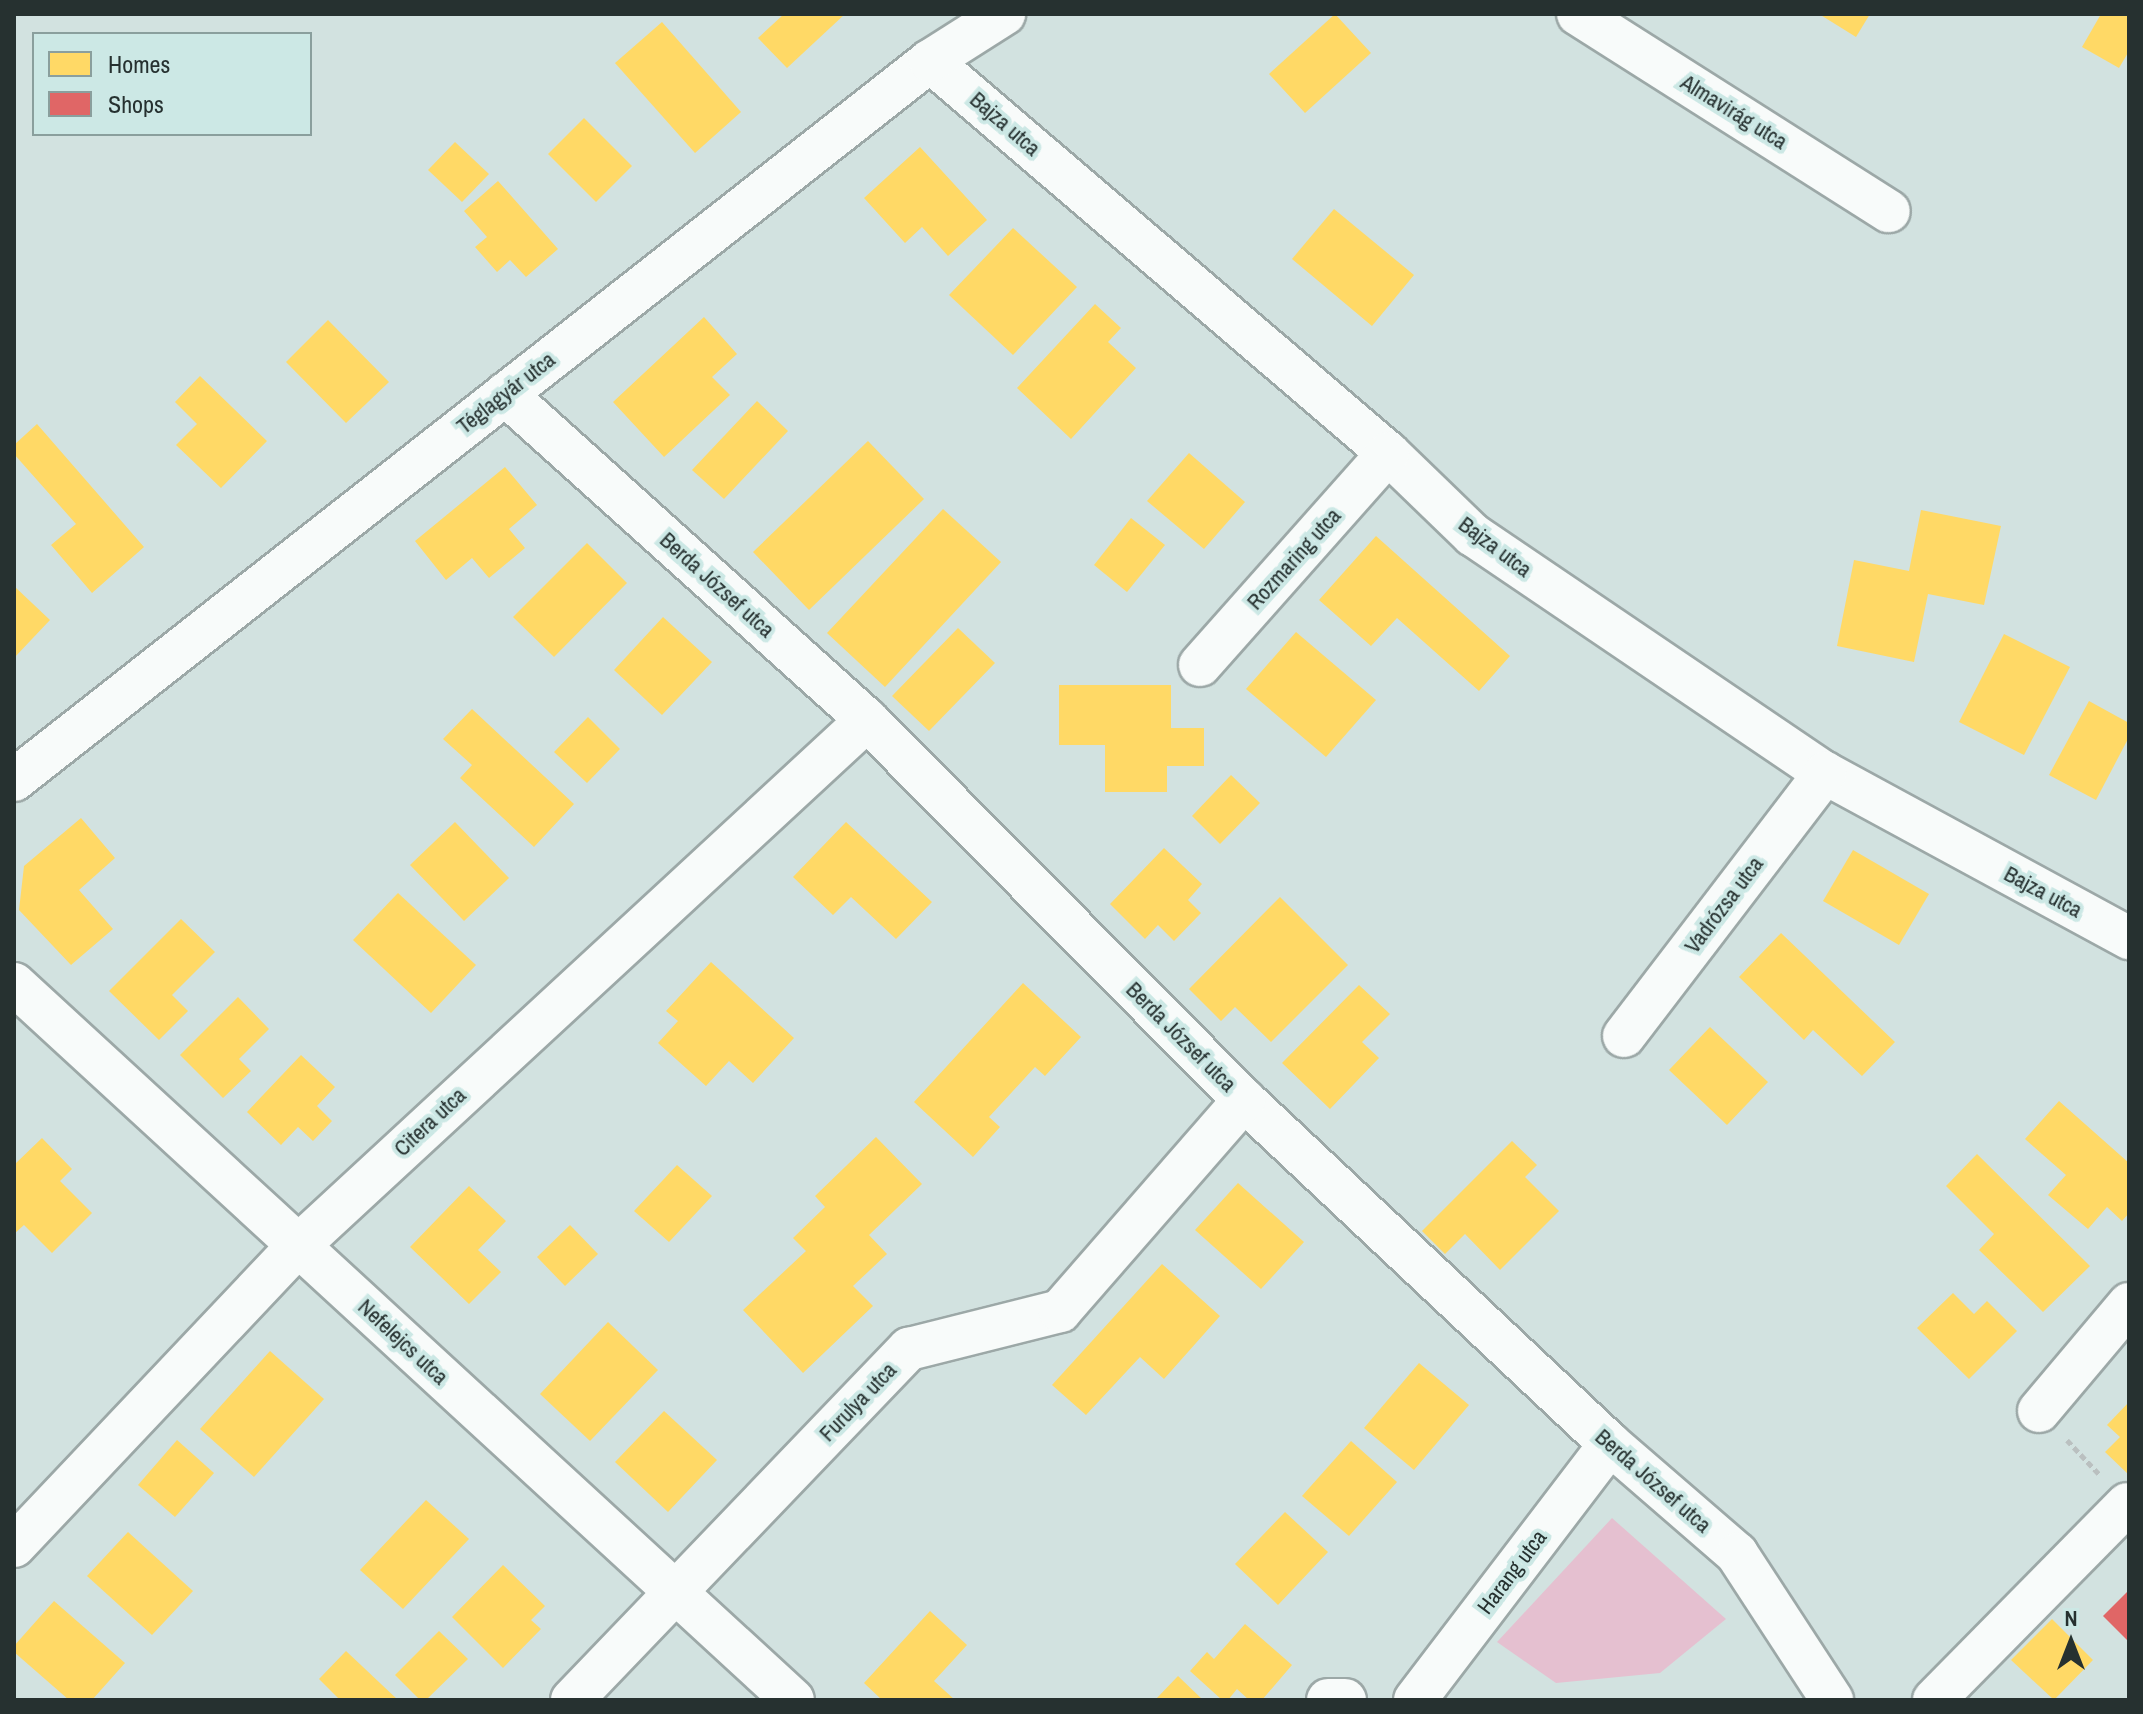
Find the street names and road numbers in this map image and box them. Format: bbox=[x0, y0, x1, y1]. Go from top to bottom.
street label: Almavirág utca bbox=[1676, 69, 1792, 155]
street label: Bajza utca bbox=[965, 86, 1045, 162]
street label: Téglagyár utca bbox=[452, 346, 560, 440]
street label: Rozmaring utca bbox=[1242, 503, 1346, 615]
street label: Bajza utca bbox=[1453, 511, 1537, 583]
street label: Berda József utca bbox=[655, 527, 779, 643]
street label: Vadrózsa utca bbox=[1679, 852, 1769, 958]
street label: Bajza utca bbox=[2000, 861, 2086, 923]
street label: Berda József utca bbox=[1121, 977, 1241, 1097]
street label: Citera utca bbox=[389, 1082, 471, 1162]
street label: Nefelejcs utca bbox=[353, 1294, 453, 1390]
street label: Furulya utca bbox=[814, 1357, 902, 1447]
street label: Berda József utca bbox=[1590, 1424, 1716, 1538]
street label: Harang utca bbox=[1472, 1525, 1552, 1619]

